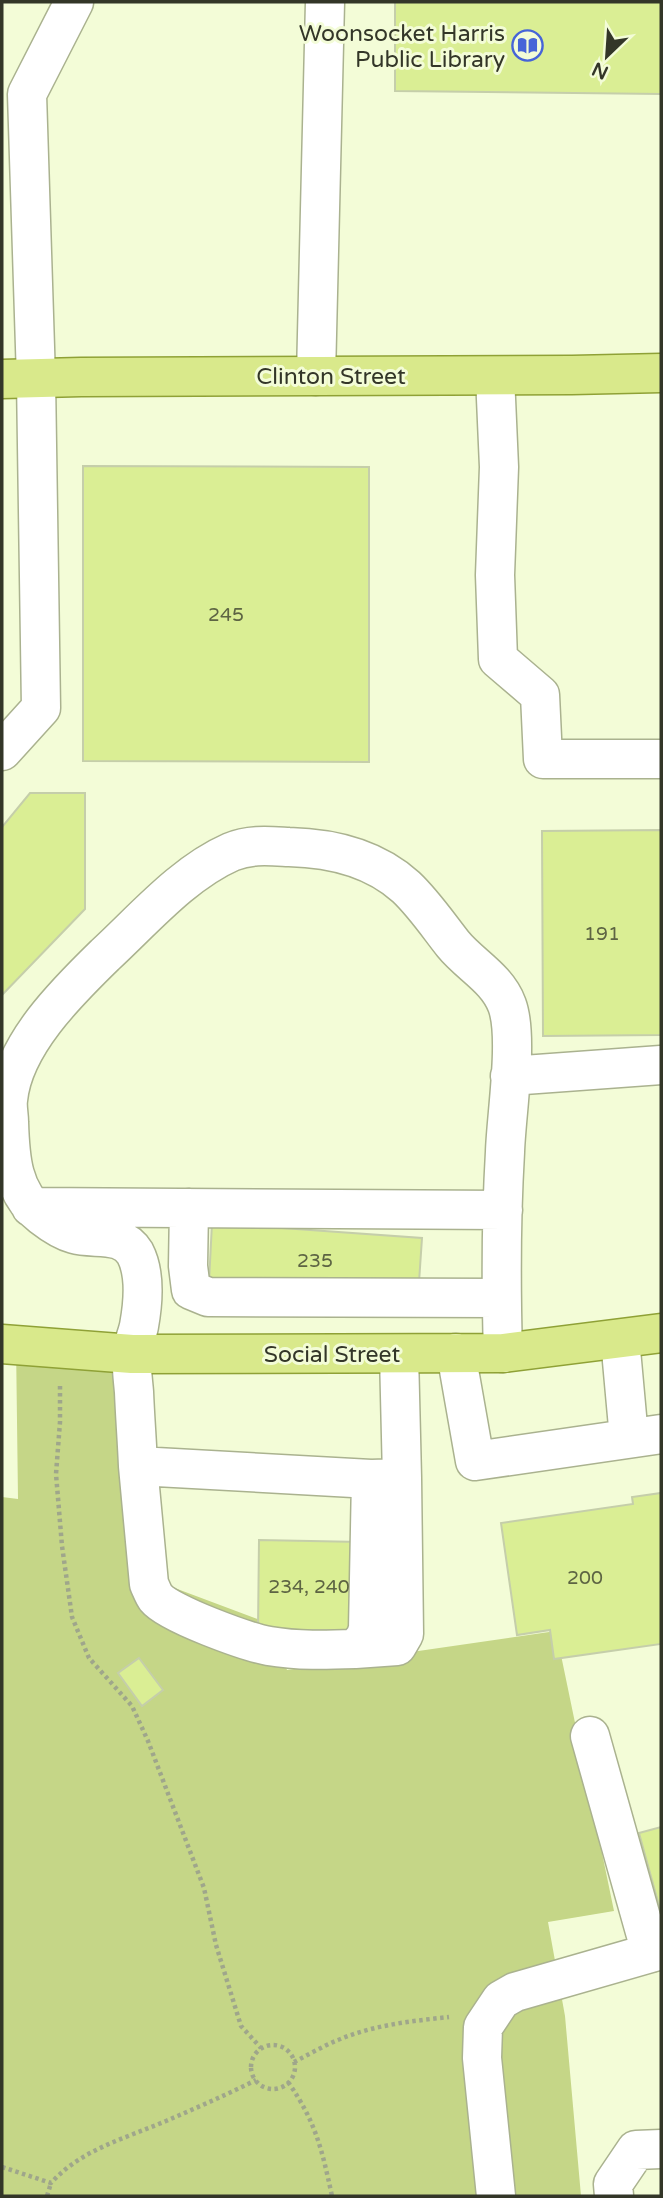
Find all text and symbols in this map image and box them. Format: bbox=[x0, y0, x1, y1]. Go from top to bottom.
place label: Woonsocket Harris Public Library bbox=[299, 20, 505, 74]
north arrow bbox=[572, 21, 642, 91]
library icon: Woonsocket Harris Public Library bbox=[511, 29, 545, 63]
text: N bbox=[589, 57, 612, 84]
street label: Clinton Street bbox=[256, 363, 406, 391]
house number: 245 bbox=[208, 604, 244, 626]
house number: 191 bbox=[584, 923, 620, 945]
house number: 235 bbox=[297, 1250, 333, 1272]
street label: Social Street bbox=[264, 1341, 400, 1369]
house number: 200 bbox=[567, 1567, 603, 1589]
house number: 234, 240 bbox=[268, 1576, 350, 1598]

